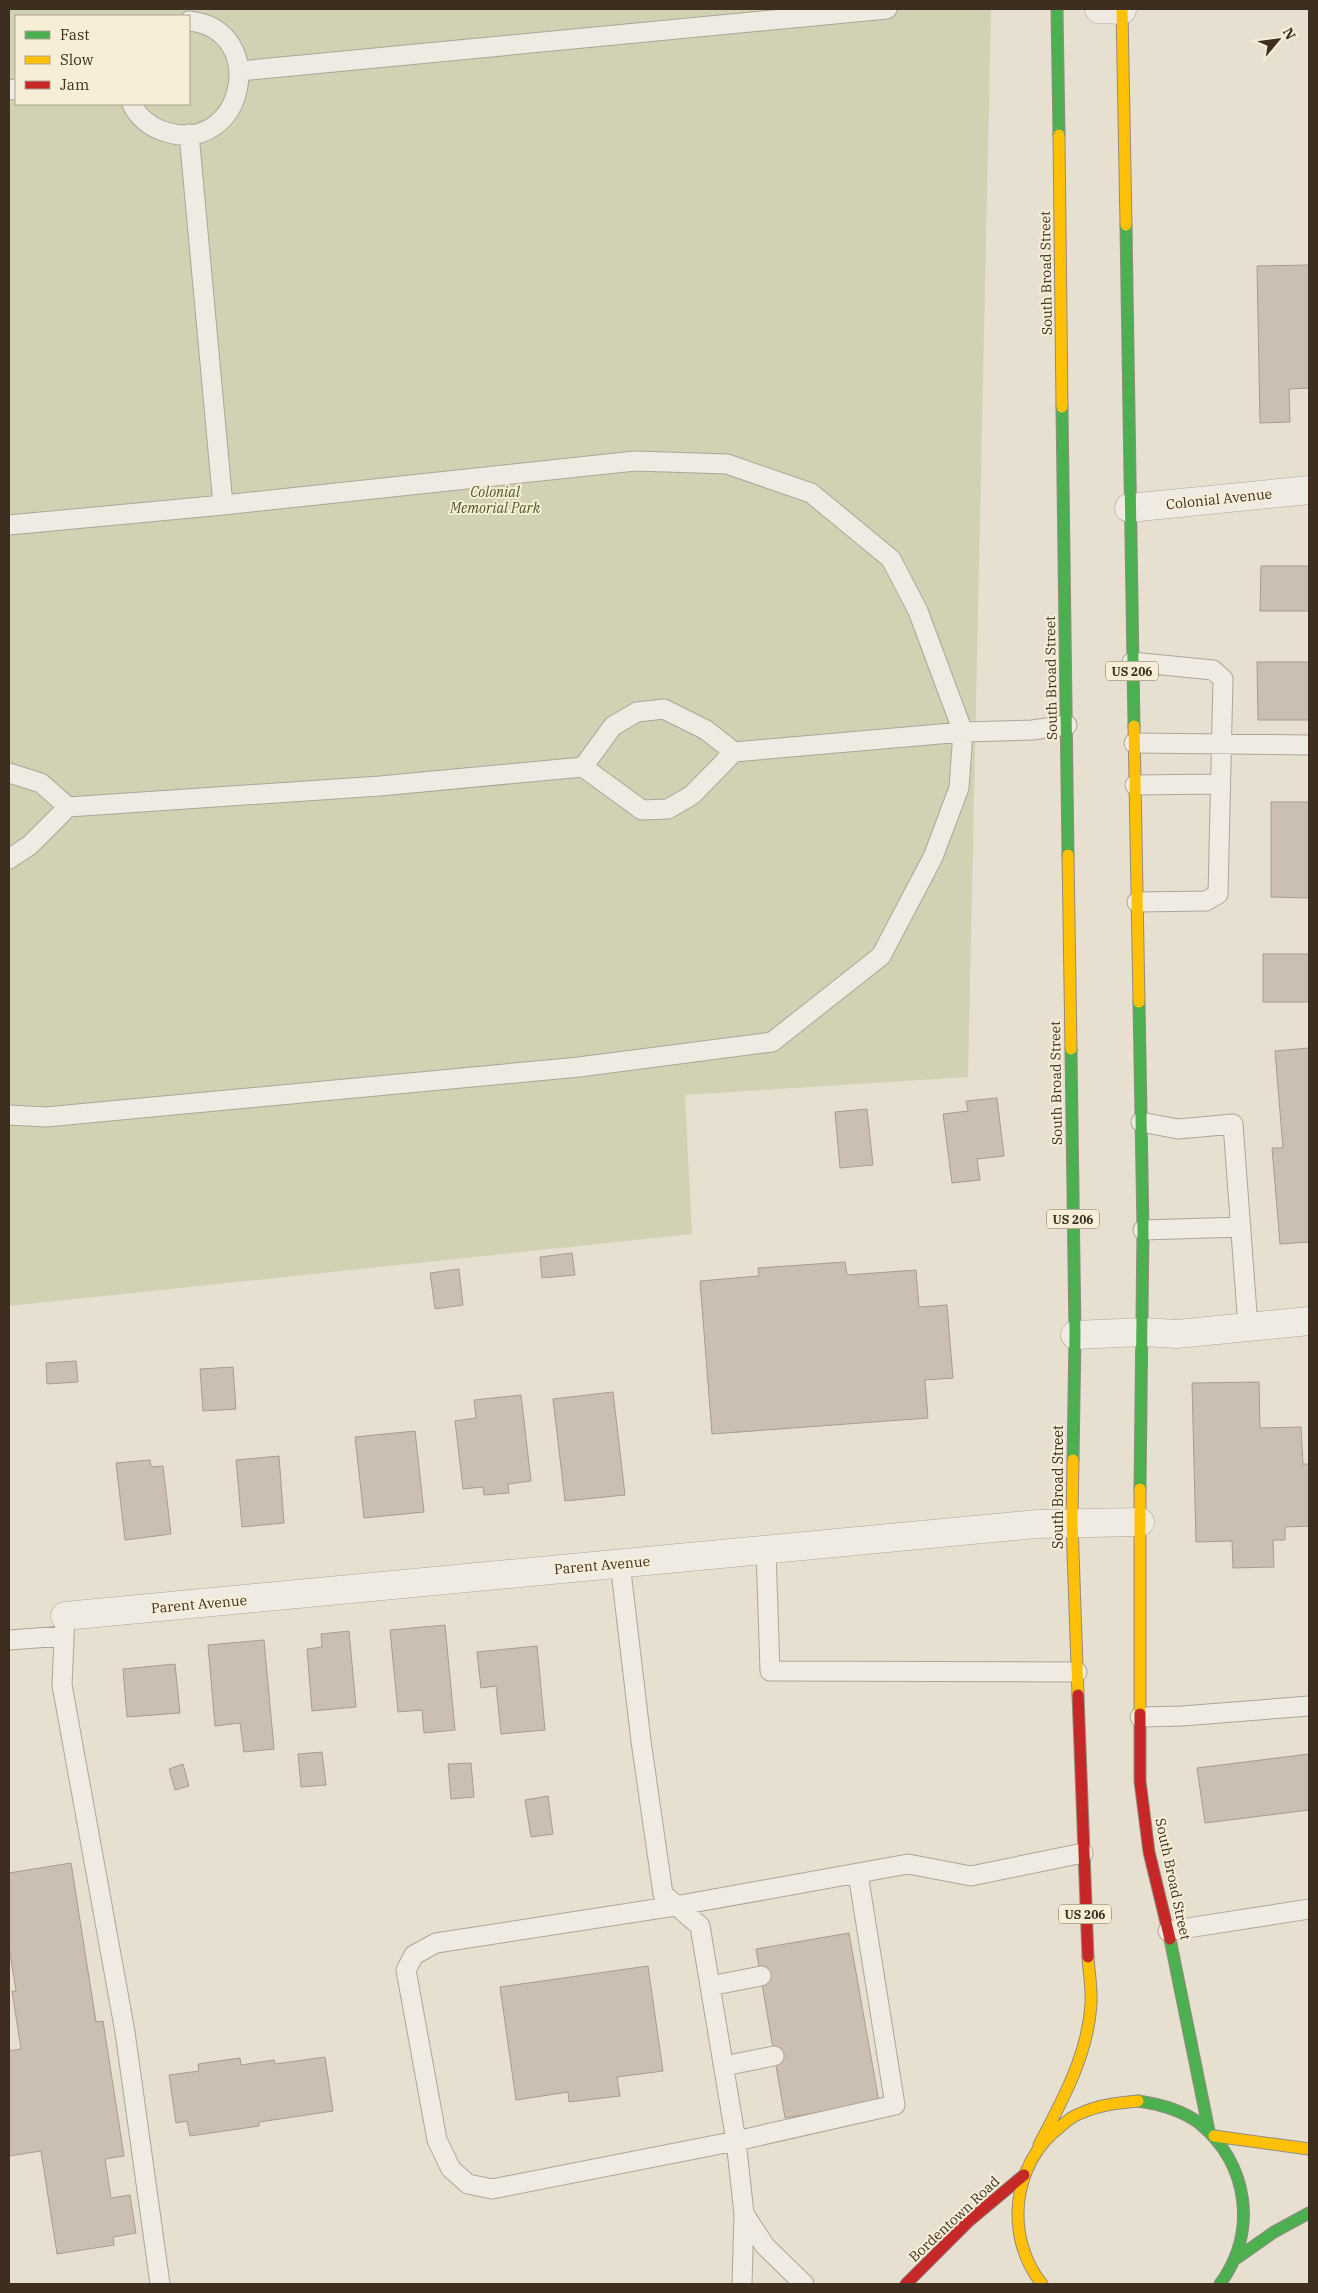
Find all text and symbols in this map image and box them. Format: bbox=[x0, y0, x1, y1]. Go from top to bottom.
legend bbox=[15, 15, 190, 105]
north arrow bbox=[1253, 15, 1303, 65]
text: N bbox=[1279, 24, 1300, 43]
text: Fast bbox=[60, 25, 90, 44]
text: Slow bbox=[60, 50, 94, 69]
text: Jam bbox=[60, 75, 89, 94]
street label: South Broad Street bbox=[1036, 211, 1056, 335]
park label: Colonial Memorial Park bbox=[449, 483, 541, 517]
street label: Colonial Avenue bbox=[1165, 484, 1273, 514]
street label: South Broad Street bbox=[1041, 616, 1061, 740]
road number: US 206 bbox=[1106, 661, 1158, 680]
street label: South Broad Street bbox=[1046, 1021, 1066, 1145]
road number: US 206 bbox=[1047, 1210, 1099, 1228]
street label: South Broad Street bbox=[1049, 1425, 1067, 1549]
street label: Parent Avenue bbox=[553, 1552, 651, 1578]
street label: Parent Avenue bbox=[150, 1591, 248, 1617]
street label: South Broad Street bbox=[1151, 1816, 1195, 1942]
road number: US 206 bbox=[1059, 1905, 1111, 1924]
street label: Bordentown Road bbox=[905, 2172, 1004, 2266]

